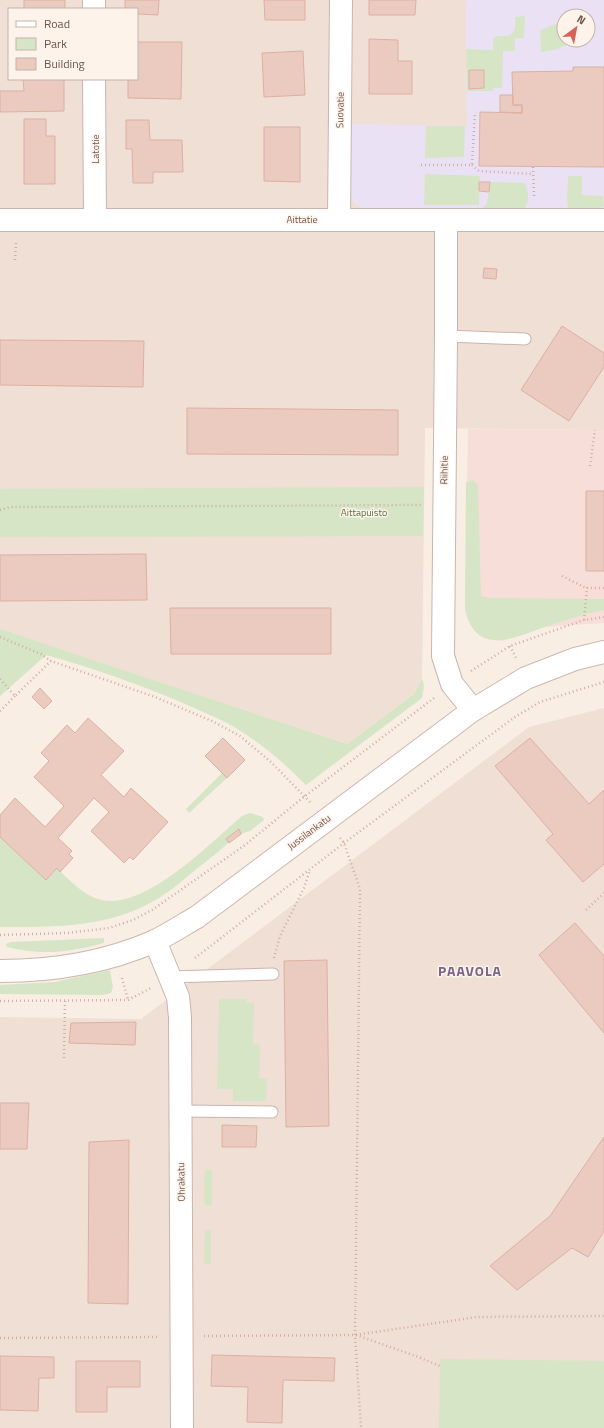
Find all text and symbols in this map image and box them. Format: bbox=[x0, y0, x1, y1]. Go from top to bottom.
legend bbox=[8, 8, 138, 80]
north arrow bbox=[556, 8, 596, 48]
text: N bbox=[574, 11, 589, 28]
text: Road bbox=[44, 14, 70, 33]
text: Park bbox=[44, 34, 67, 53]
text: Building bbox=[44, 54, 85, 73]
street label: Suovatie bbox=[332, 92, 348, 128]
street label: Latotie bbox=[88, 134, 103, 164]
street label: Aittatie bbox=[287, 212, 317, 227]
street label: Riihitie bbox=[436, 455, 452, 485]
park label: Aittapuisto bbox=[341, 505, 387, 520]
street label: Jussilankatu bbox=[284, 811, 334, 853]
district label: PAAVOLA bbox=[438, 960, 502, 981]
street label: Ohrakatu bbox=[173, 1162, 189, 1202]

